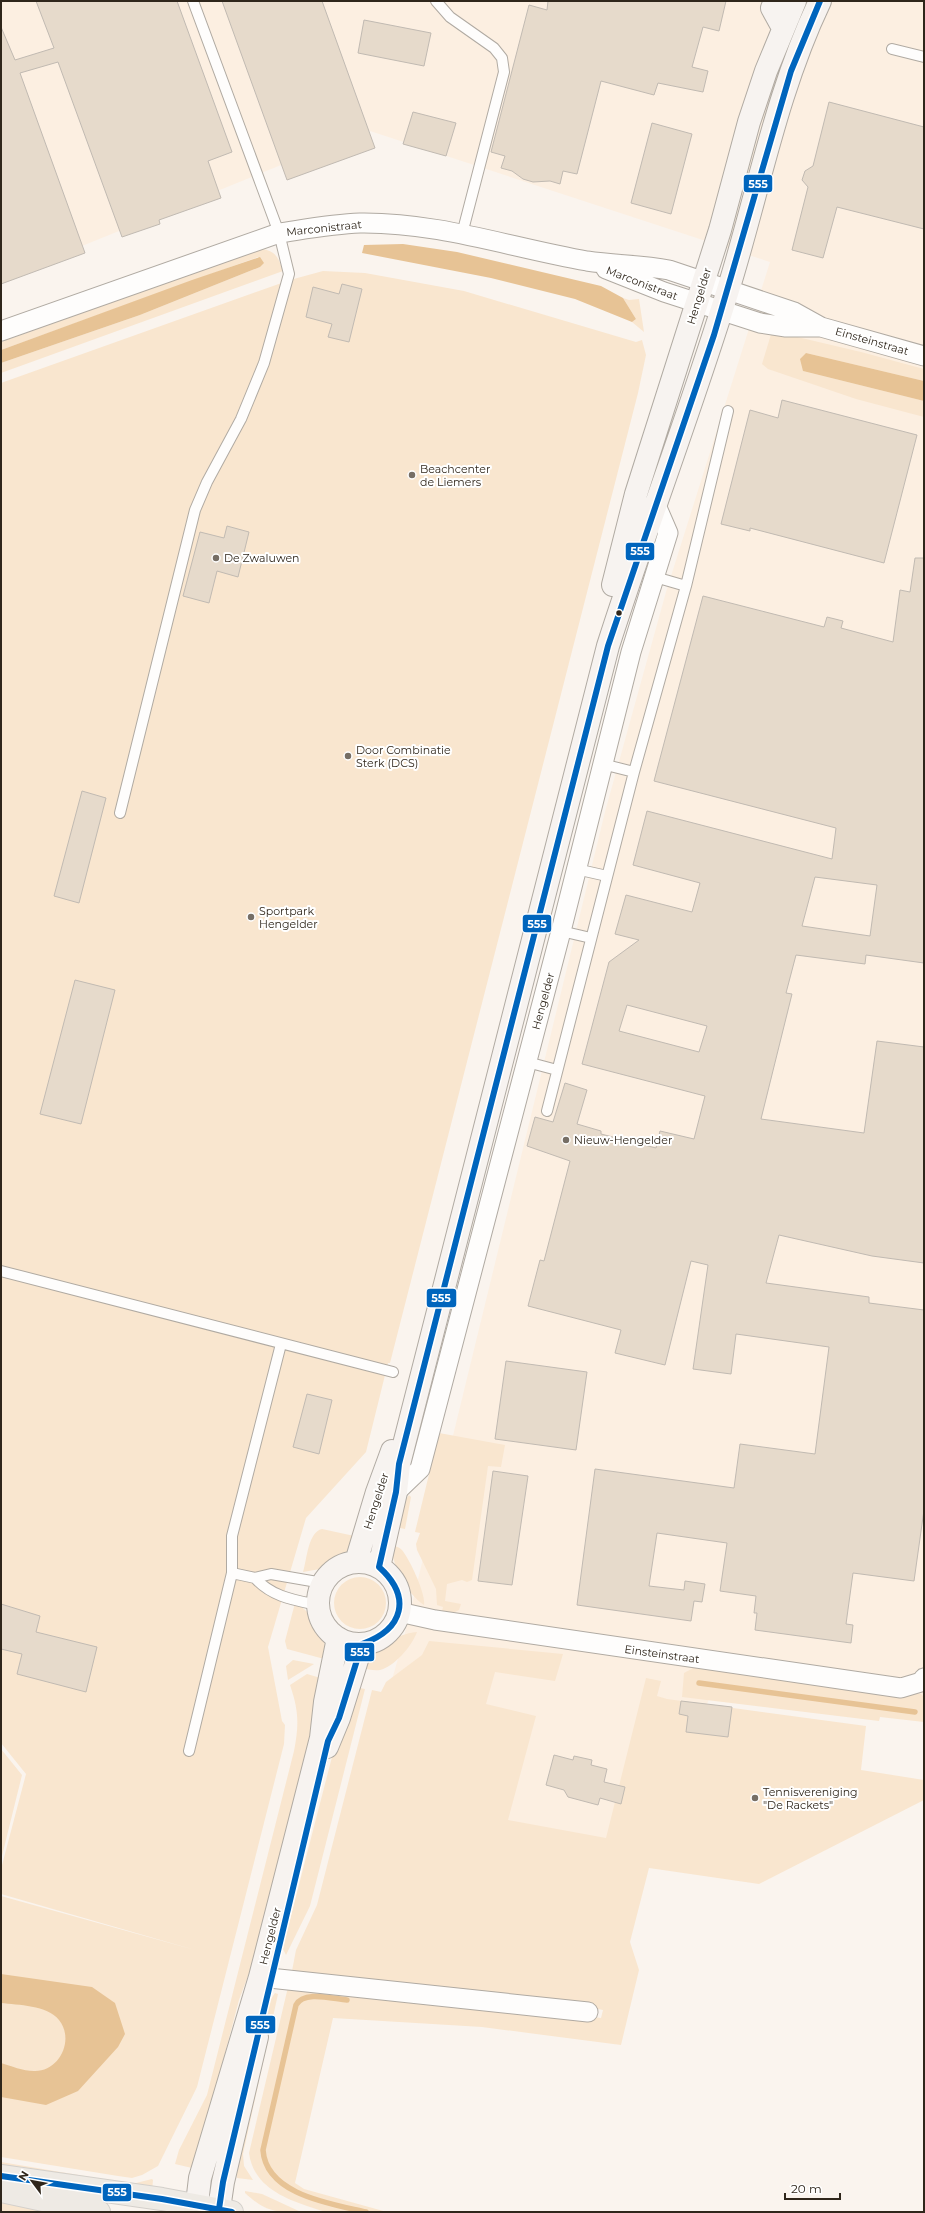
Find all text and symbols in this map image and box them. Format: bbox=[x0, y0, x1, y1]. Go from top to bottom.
line badge: 555 bbox=[743, 174, 773, 193]
text: 555 bbox=[748, 177, 768, 191]
street label: Marconistraat bbox=[286, 217, 363, 239]
street label: Marconistraat bbox=[604, 263, 680, 303]
street label: Hengelder bbox=[684, 266, 714, 326]
street label: Einsteinstraat bbox=[834, 324, 911, 358]
place label: Beachcenter de Liemers bbox=[420, 462, 490, 489]
marker: Beachcenter de Liemers bbox=[407, 470, 417, 480]
line badge: 555 bbox=[625, 542, 655, 561]
text: 555 bbox=[630, 544, 650, 558]
place label: De Zwaluwen bbox=[224, 551, 300, 565]
marker: De Zwaluwen bbox=[211, 553, 221, 563]
unlabelled marker bbox=[614, 608, 624, 618]
place label: Door Combinatie Sterk (DCS) bbox=[356, 743, 451, 770]
marker: Door Combinatie Sterk (DCS) bbox=[343, 751, 353, 761]
place label: Sportpark Hengelder bbox=[259, 904, 318, 931]
marker: Sportpark Hengelder bbox=[246, 912, 256, 922]
line badge: 555 bbox=[522, 914, 552, 933]
text: 555 bbox=[527, 917, 547, 931]
street label: Hengelder bbox=[529, 971, 557, 1031]
place label: Nieuw-Hengelder bbox=[574, 1133, 672, 1147]
marker: Nieuw-Hengelder bbox=[561, 1135, 571, 1145]
line badge: 555 bbox=[426, 1288, 457, 1308]
text: 555 bbox=[431, 1291, 451, 1305]
street label: Hengelder bbox=[360, 1471, 392, 1531]
line badge: 555 bbox=[344, 1642, 375, 1662]
street label: Einsteinstraat bbox=[624, 1642, 701, 1666]
text: 555 bbox=[350, 1645, 370, 1659]
place label: Tennisvereniging "De Rackets" bbox=[763, 1785, 858, 1812]
marker: Tennisvereniging "De Rackets" bbox=[750, 1793, 760, 1803]
street label: Hengelder bbox=[256, 1906, 284, 1966]
line badge: 555 bbox=[245, 2015, 276, 2034]
text: 555 bbox=[250, 2018, 270, 2032]
north arrow bbox=[12, 2161, 52, 2201]
text: N bbox=[15, 2168, 32, 2183]
scale bar bbox=[785, 2175, 840, 2201]
text: 20 m bbox=[791, 2181, 822, 2196]
line badge: 555 bbox=[102, 2183, 132, 2202]
text: 555 bbox=[107, 2185, 127, 2199]

